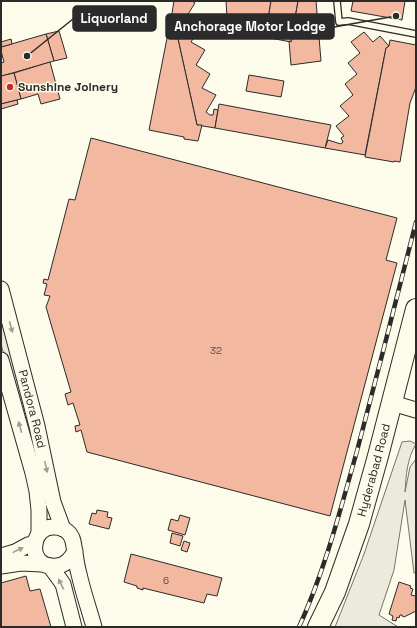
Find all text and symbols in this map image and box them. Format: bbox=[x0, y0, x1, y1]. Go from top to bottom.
callout: Liquorland bbox=[73, 6, 156, 31]
text: Liquorland bbox=[80, 10, 148, 27]
callout: Anchorage Motor Lodge bbox=[166, 14, 334, 39]
text: Anchorage Motor Lodge bbox=[174, 18, 326, 35]
place label: Sunshine Joinery bbox=[18, 79, 118, 95]
marker: Sunshine Joinery bbox=[5, 82, 15, 92]
one-way arrow bbox=[8, 321, 14, 333]
house number: 32 bbox=[210, 344, 222, 357]
street label: Pandora Road bbox=[15, 368, 49, 450]
one-way arrow bbox=[16, 421, 22, 433]
street label: Hyderabad Road bbox=[353, 422, 394, 519]
one-way arrow bbox=[43, 460, 49, 473]
one-way arrow bbox=[12, 547, 24, 553]
house number: 6 bbox=[163, 574, 169, 587]
one-way arrow bbox=[58, 578, 64, 590]

